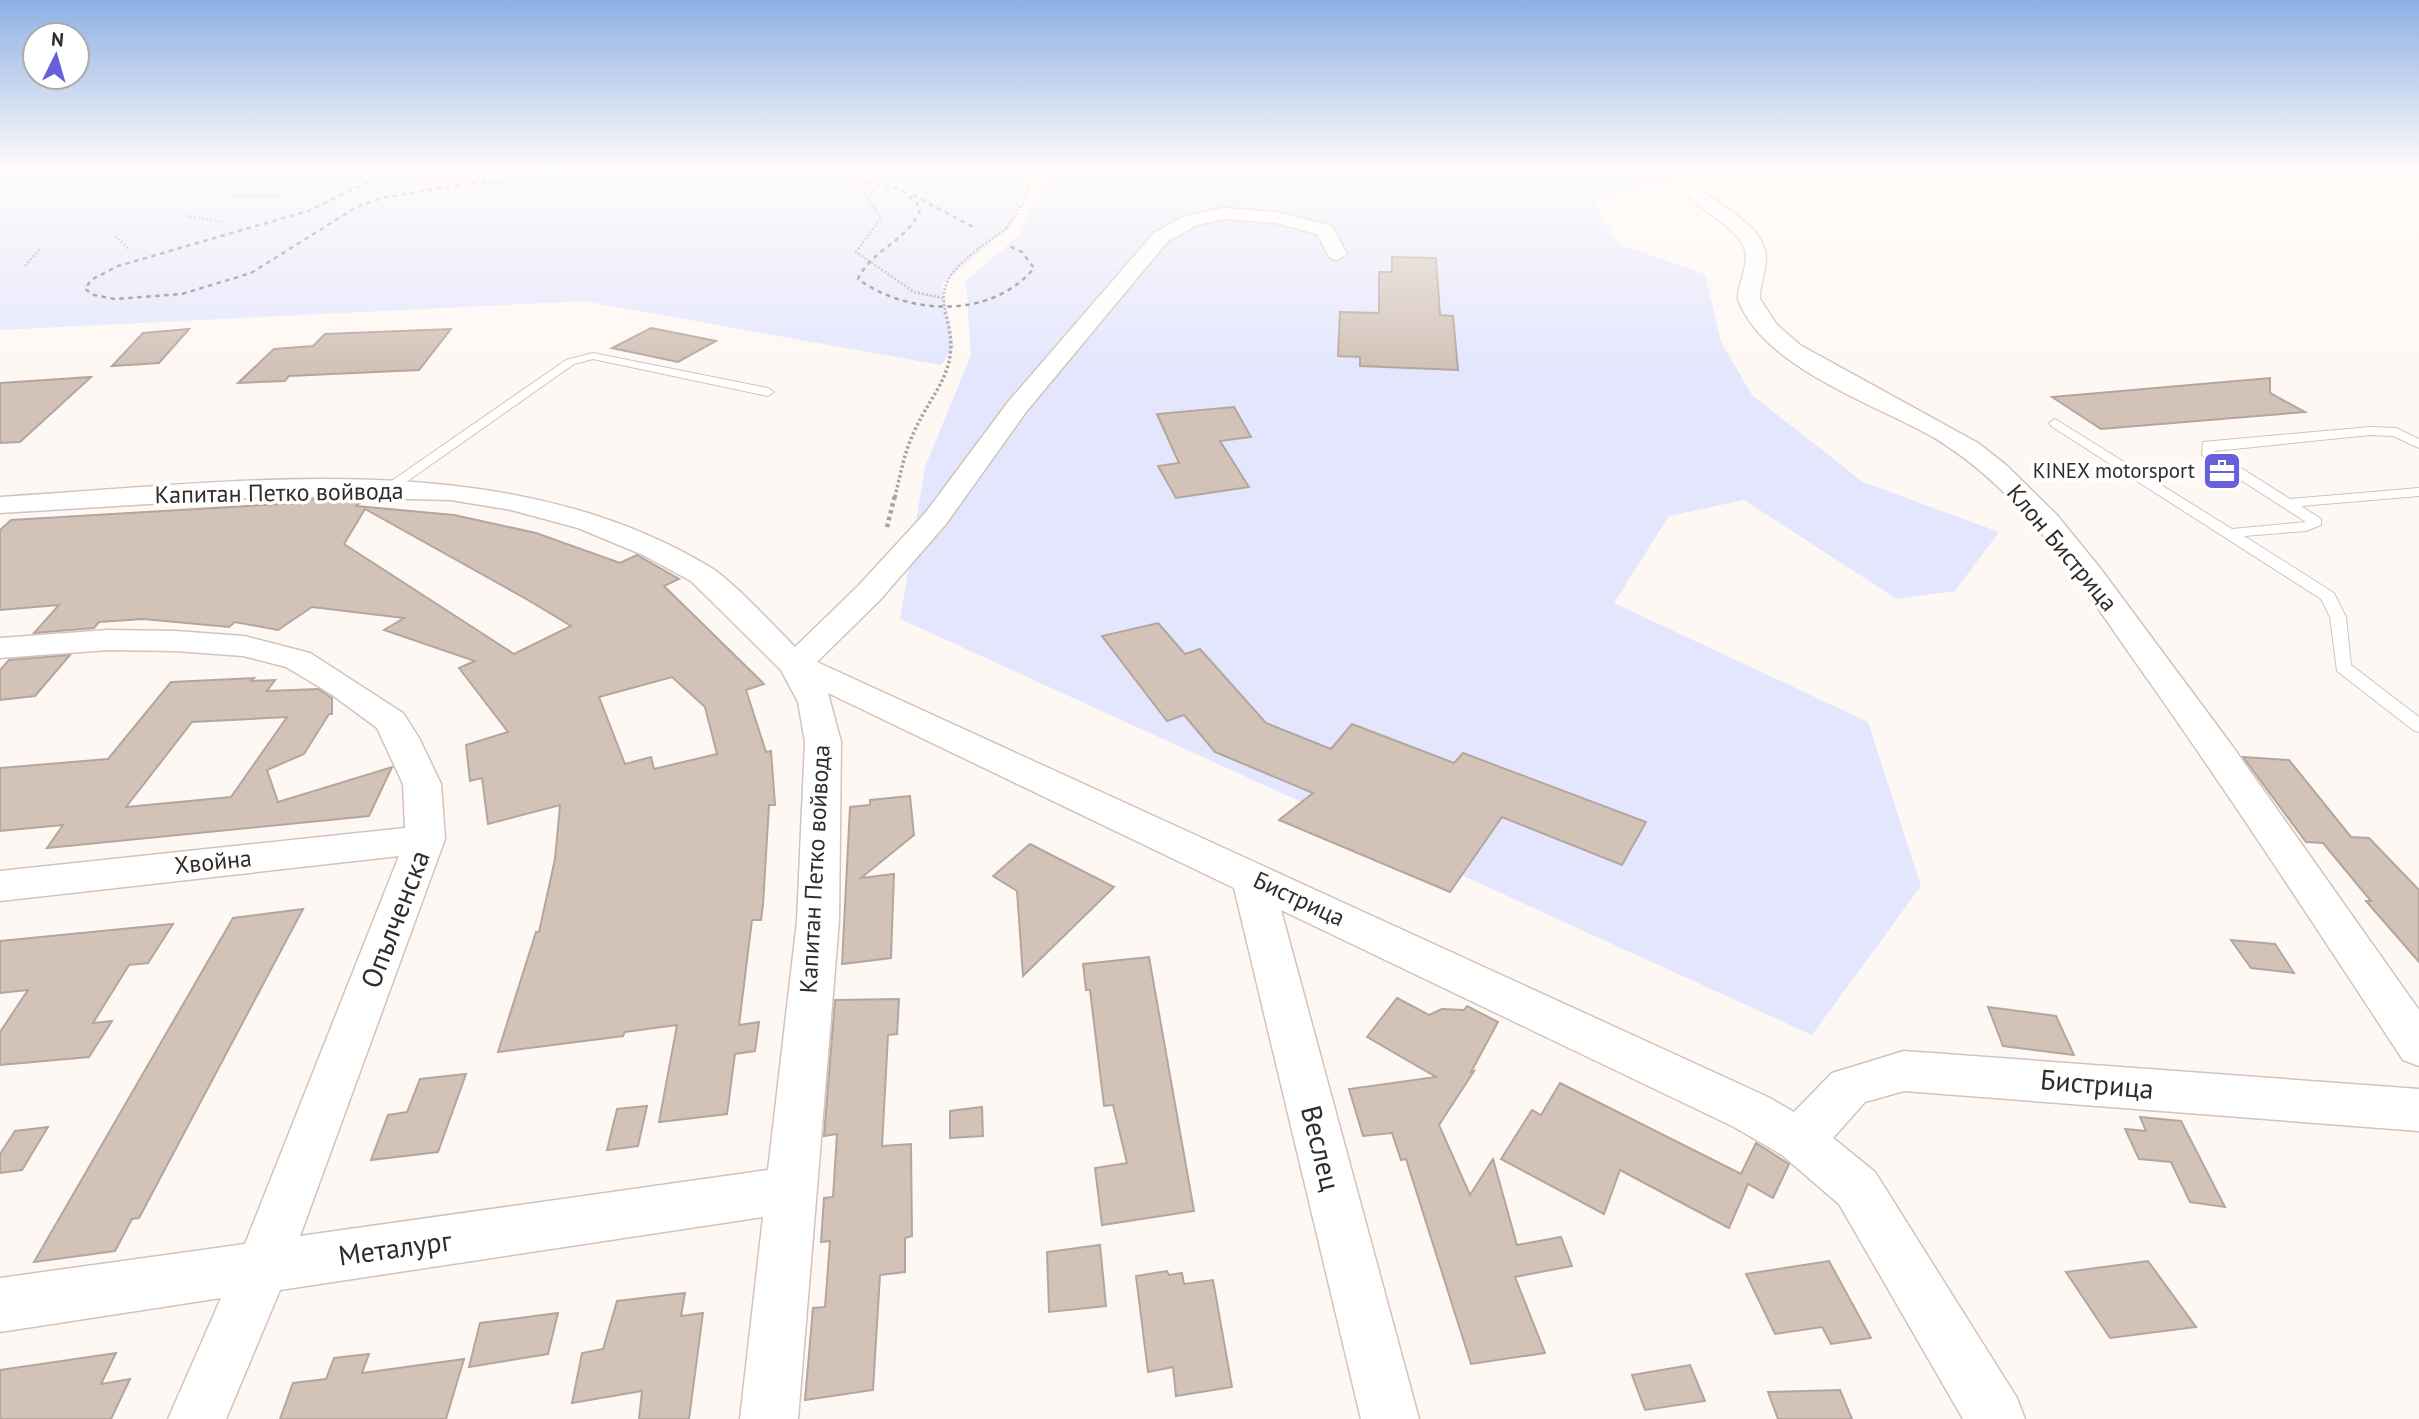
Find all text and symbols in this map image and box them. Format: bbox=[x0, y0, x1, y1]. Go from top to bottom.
north arrow bbox=[21, 21, 91, 91]
text: N bbox=[50, 27, 65, 52]
office icon: KINEX motorsport bbox=[2201, 450, 2243, 492]
place label: KINEX motorsport bbox=[2033, 457, 2195, 484]
street label: Капитан Петко войвода bbox=[154, 475, 404, 510]
street label: Клон Бистрица bbox=[2000, 478, 2125, 618]
street label: Капитан Петко войвода bbox=[793, 744, 836, 994]
street label: Хвойна bbox=[173, 842, 253, 881]
street label: Опълченска bbox=[351, 845, 438, 993]
street label: Бистрица bbox=[1248, 864, 1350, 933]
street label: Бистрица bbox=[2039, 1060, 2155, 1107]
street label: Веслец bbox=[1293, 1101, 1350, 1194]
street label: Металург bbox=[336, 1221, 455, 1274]

